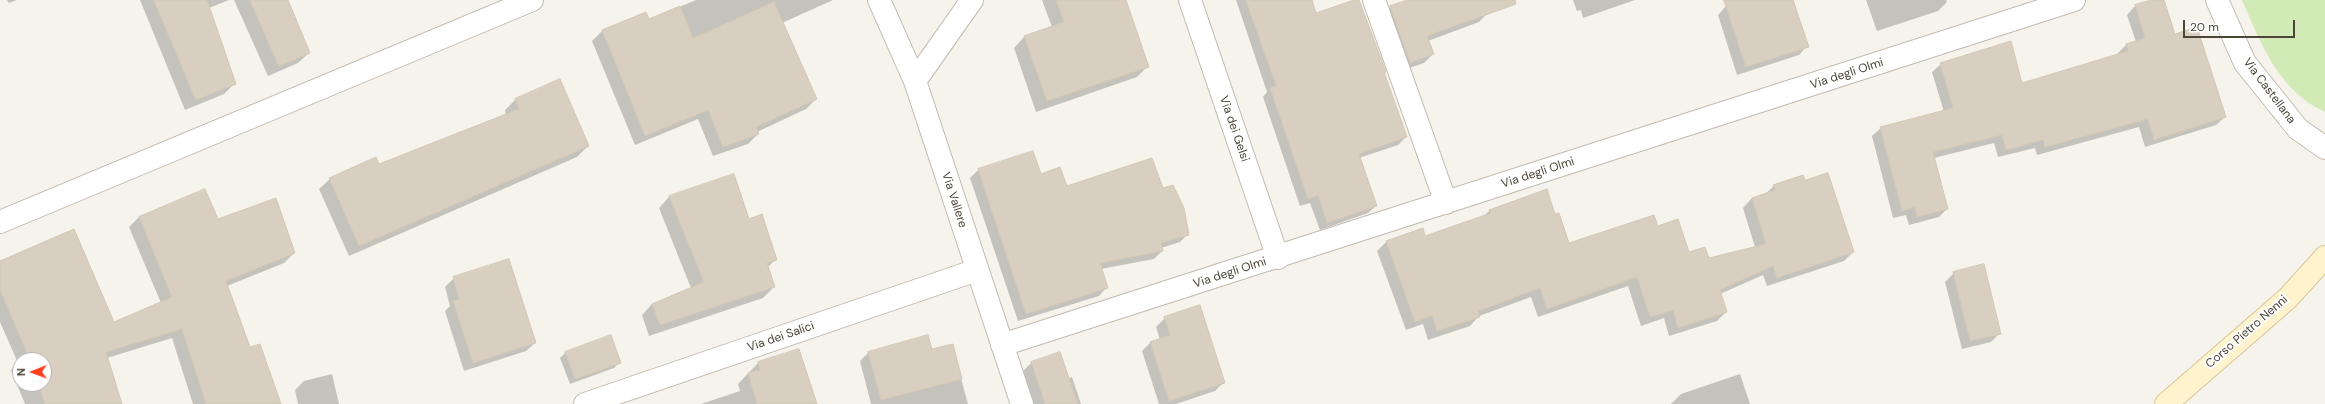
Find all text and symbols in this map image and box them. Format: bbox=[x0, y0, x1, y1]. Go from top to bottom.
scale bar bbox=[2185, 12, 2297, 38]
text: 20 m bbox=[2190, 19, 2219, 35]
street label: Via degli Olmi bbox=[1809, 55, 1885, 93]
street label: Via Castellana bbox=[2240, 55, 2298, 127]
street label: Via dei Gelsi bbox=[1216, 94, 1252, 164]
street label: Via degli Olmi bbox=[1500, 154, 1576, 192]
street label: Via Vallere bbox=[938, 170, 970, 230]
street label: Via degli Olmi bbox=[1192, 254, 1268, 292]
street label: Corso Pietro Nenni bbox=[2203, 292, 2291, 372]
street label: Via dei Salici bbox=[746, 319, 816, 355]
north arrow bbox=[12, 352, 52, 392]
text: N bbox=[14, 368, 28, 376]

